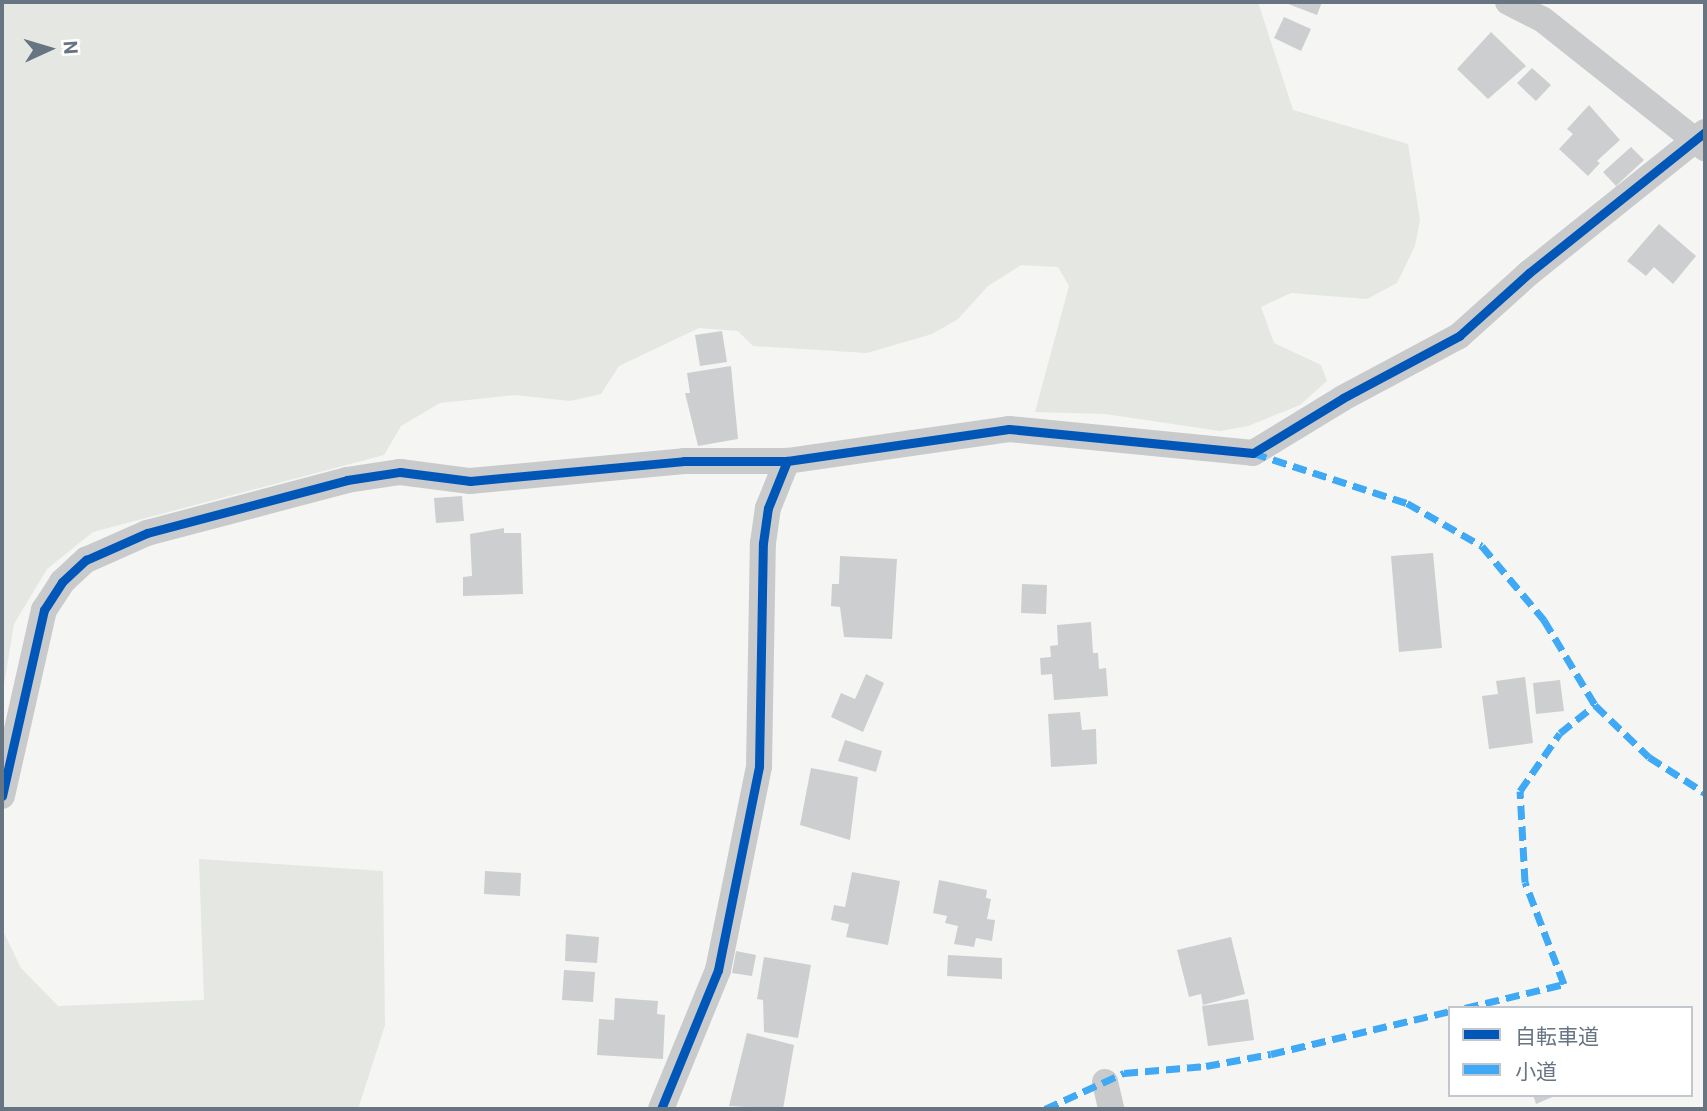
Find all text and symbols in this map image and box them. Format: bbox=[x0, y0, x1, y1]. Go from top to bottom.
north arrow bbox=[14, 14, 84, 84]
text: N bbox=[59, 40, 82, 55]
legend bbox=[1448, 1006, 1693, 1097]
text: 自転車道 bbox=[1515, 1025, 1599, 1049]
text: 小道 bbox=[1515, 1060, 1557, 1084]

